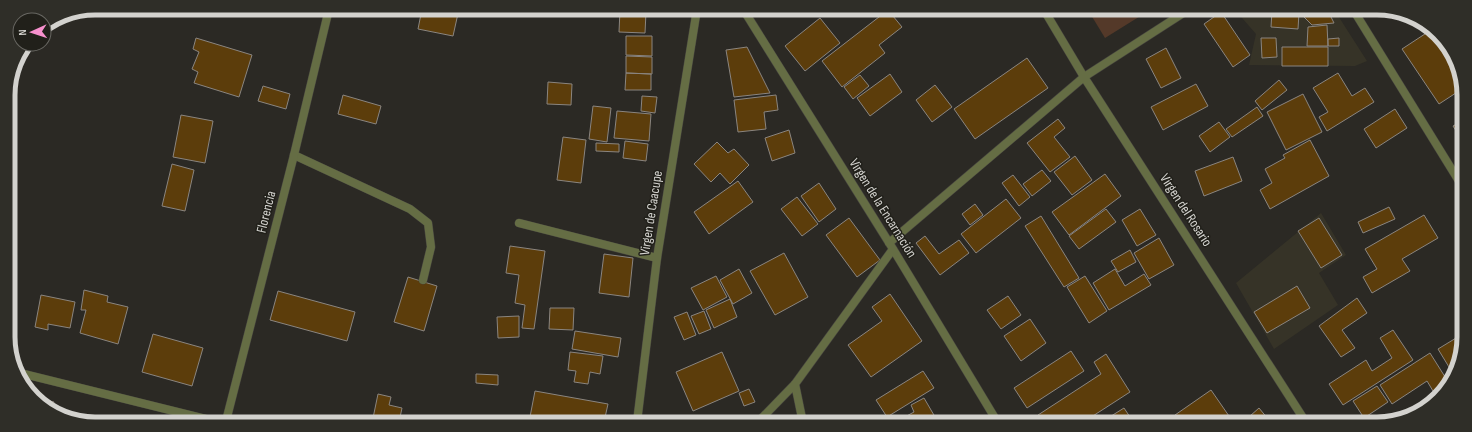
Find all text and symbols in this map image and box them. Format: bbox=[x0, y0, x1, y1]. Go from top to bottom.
north arrow bbox=[12, 12, 52, 52]
text: N bbox=[16, 29, 29, 36]
street label: Virgen de la Encarnación bbox=[846, 155, 920, 261]
street label: Virgen de Caacupe bbox=[636, 169, 666, 257]
street label: Virgen del Rosario bbox=[1156, 171, 1216, 250]
street label: Florencia bbox=[253, 189, 279, 235]

